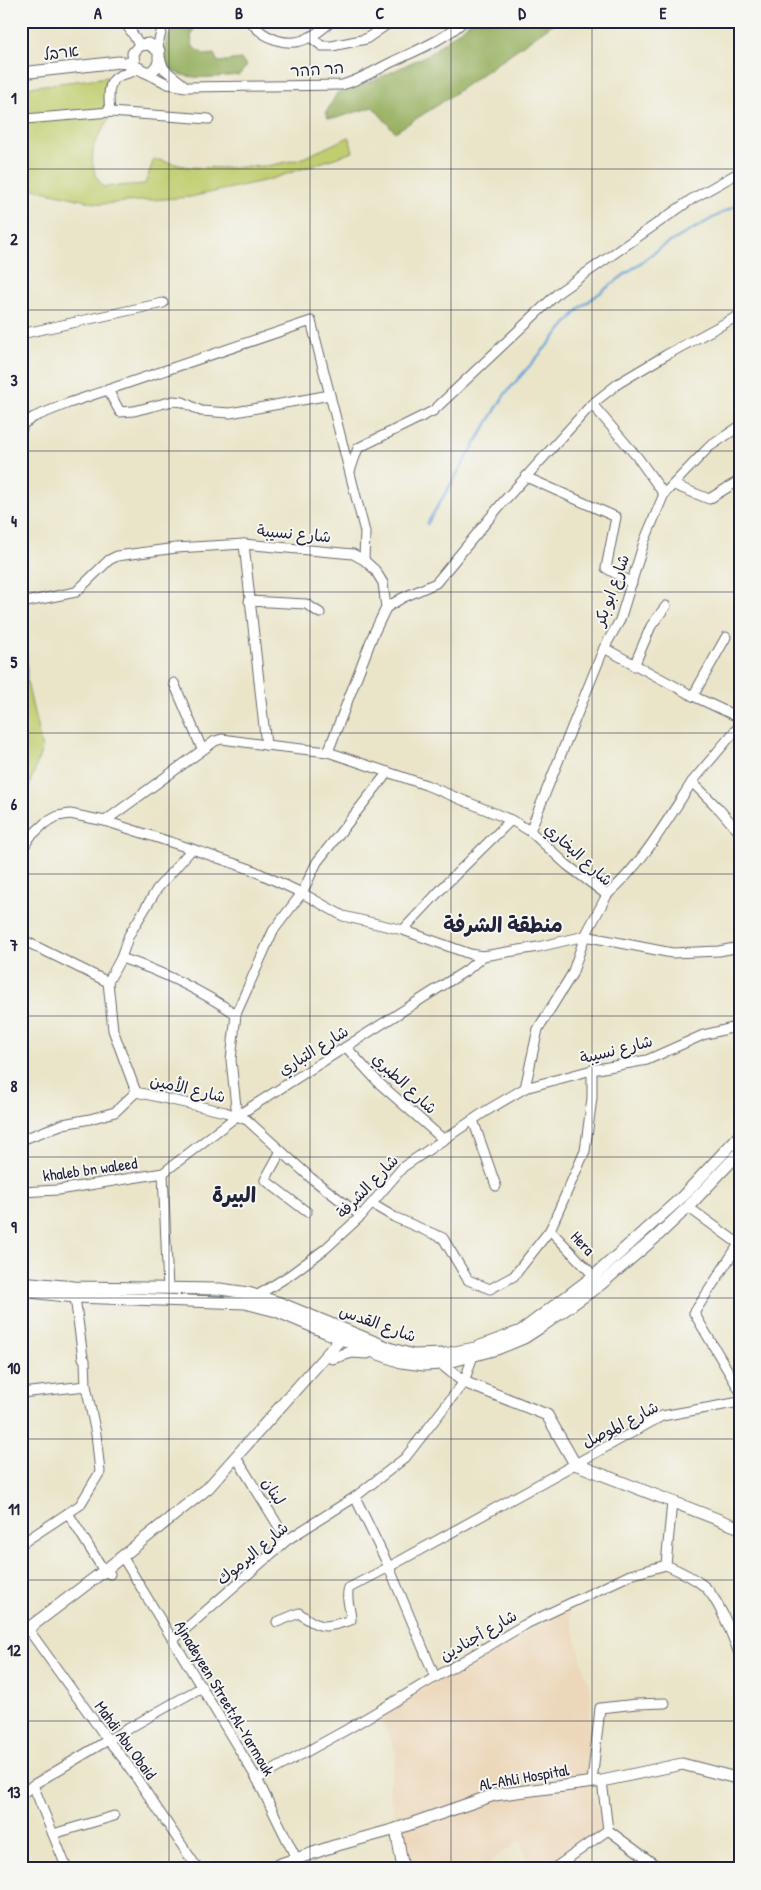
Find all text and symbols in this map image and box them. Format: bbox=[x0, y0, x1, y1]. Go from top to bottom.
text: A bbox=[94, 2, 102, 24]
text: B bbox=[235, 2, 243, 24]
text: C bbox=[376, 2, 385, 24]
text: D bbox=[518, 2, 526, 24]
text: E bbox=[659, 2, 667, 24]
street label: ארבל bbox=[42, 39, 80, 65]
street label: הר ההר bbox=[289, 56, 345, 82]
text: 1 bbox=[11, 87, 17, 109]
text: 2 bbox=[10, 228, 18, 250]
text: 3 bbox=[10, 369, 18, 391]
text: 4 bbox=[11, 510, 17, 532]
street label: شارع نسيبة bbox=[256, 519, 332, 548]
street label: شارع ابو بكر bbox=[587, 551, 635, 631]
text: 5 bbox=[11, 651, 18, 673]
text: 6 bbox=[11, 793, 18, 815]
street label: شارع البخاري bbox=[540, 818, 618, 891]
district label: منطقة الشرفة bbox=[443, 910, 563, 939]
text: 7 bbox=[9, 934, 18, 956]
street label: شارع التباري bbox=[274, 1020, 353, 1081]
street label: شارع نسيبة bbox=[577, 1029, 655, 1070]
street label: شارع الطبري bbox=[367, 1047, 442, 1119]
street label: شارع الأمين bbox=[148, 1069, 228, 1108]
text: 8 bbox=[11, 1075, 18, 1097]
street label: شارع الشرفة bbox=[331, 1149, 404, 1223]
street label: khaleb bn waleed bbox=[41, 1151, 139, 1187]
district label: البيرة bbox=[212, 1180, 256, 1209]
text: 9 bbox=[11, 1216, 17, 1238]
street label: Hera bbox=[566, 1226, 600, 1260]
street label: شارع القدس bbox=[336, 1299, 419, 1348]
text: 10 bbox=[8, 1357, 20, 1379]
street label: شارع الموصل bbox=[578, 1395, 662, 1454]
street label: لبنان bbox=[257, 1473, 291, 1509]
text: 11 bbox=[8, 1498, 20, 1520]
street label: شارع اليرموك bbox=[211, 1516, 293, 1590]
street label: شارع أجنادين bbox=[435, 1604, 521, 1667]
street label: Ajnadeyeen Street;Al-Yarmouk bbox=[170, 1616, 280, 1780]
text: 12 bbox=[7, 1639, 21, 1661]
street label: Mahdi Abu Obaid bbox=[90, 1696, 162, 1784]
street label: Al-Ahli Hospital bbox=[477, 1758, 572, 1796]
text: 13 bbox=[8, 1781, 20, 1803]

